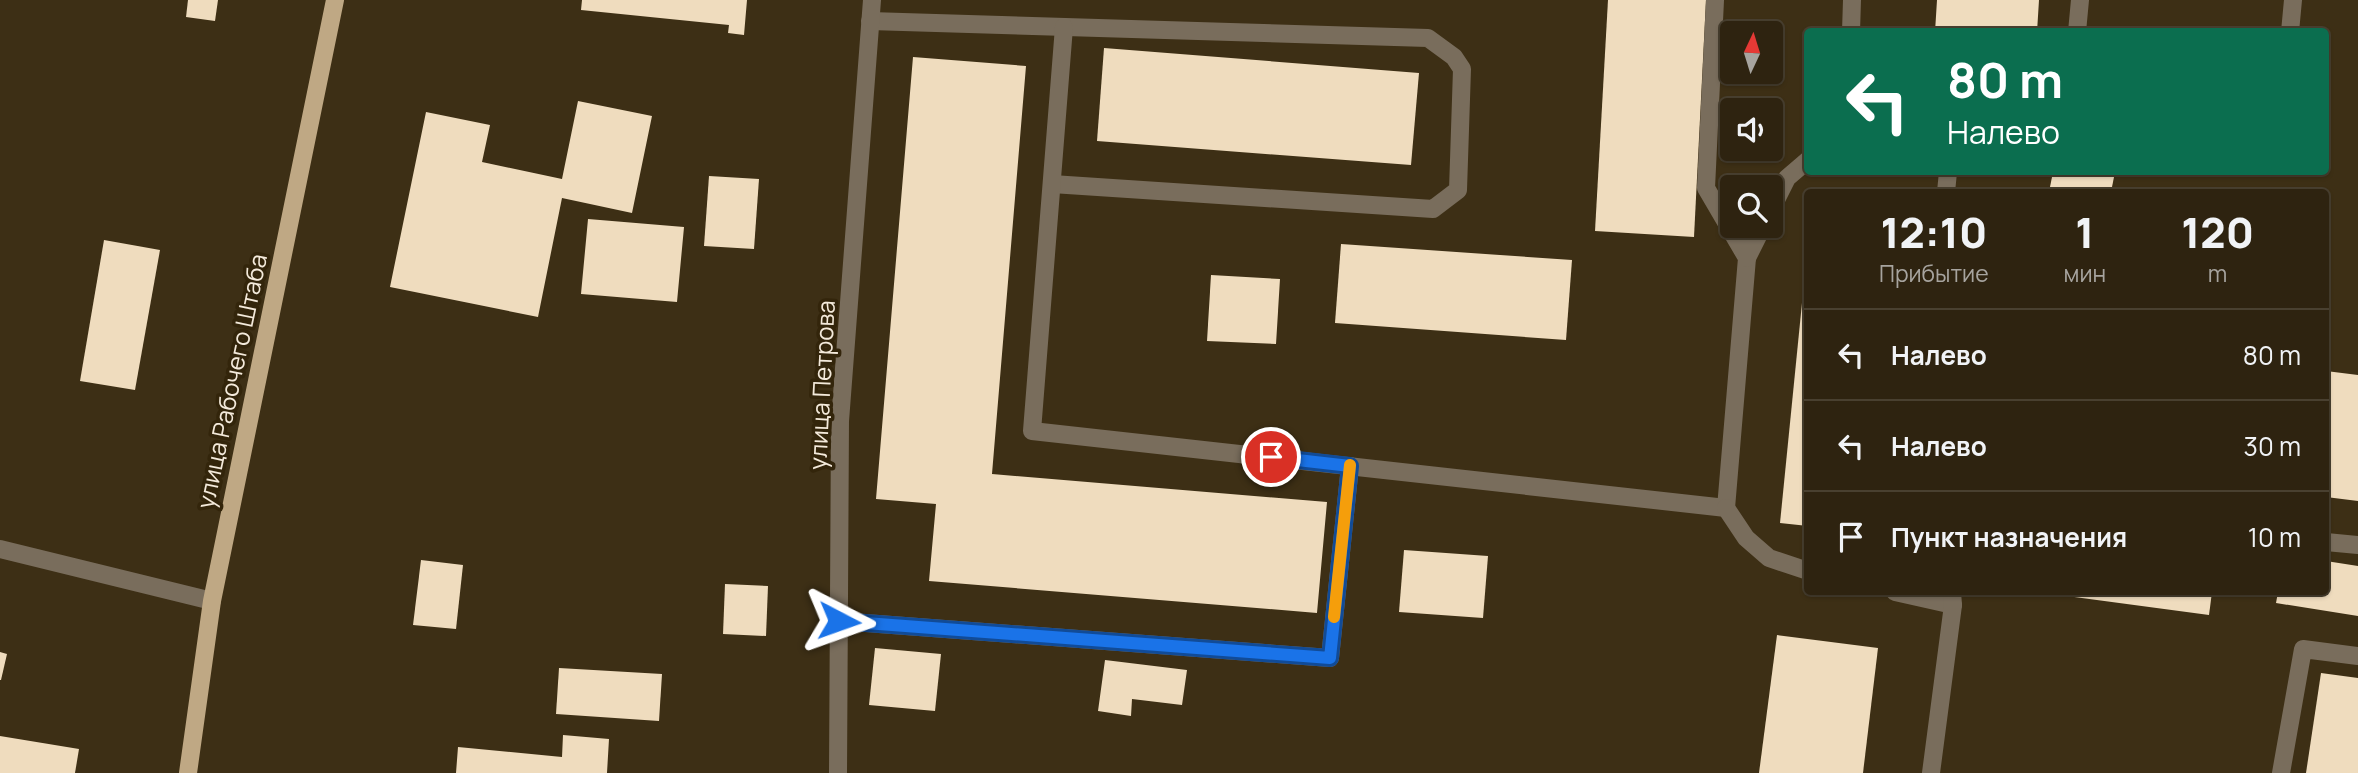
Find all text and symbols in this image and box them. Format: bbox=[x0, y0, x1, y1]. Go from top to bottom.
north arrow bbox=[1720, 21, 1783, 84]
map controls bbox=[1720, 21, 1783, 238]
text: 80 m bbox=[1947, 46, 2063, 113]
icon: left bbox=[1832, 56, 1923, 147]
button: sound bbox=[1720, 98, 1783, 161]
text: Налево bbox=[1947, 110, 2060, 154]
button: search bbox=[1720, 175, 1783, 238]
text: 12:10 bbox=[1880, 203, 1987, 261]
text: 1 bbox=[2075, 203, 2094, 261]
text: 120 bbox=[2181, 203, 2254, 261]
street label: улица Рабочего Штаба bbox=[188, 251, 274, 511]
text: Прибытие bbox=[1879, 257, 1989, 289]
text: мин bbox=[2064, 257, 2106, 289]
text: m bbox=[2208, 257, 2227, 289]
street label: улица Петрова bbox=[800, 299, 842, 471]
icon: left bbox=[1832, 336, 1870, 374]
text: Налево bbox=[1891, 337, 1987, 373]
text: 80 m bbox=[2243, 337, 2301, 373]
pin bbox=[1241, 427, 1301, 487]
icon: left bbox=[1832, 427, 1870, 465]
text: Налево bbox=[1891, 428, 1987, 464]
text: 30 m bbox=[2244, 428, 2301, 464]
icon: arrive bbox=[1252, 438, 1290, 476]
icon: arrive bbox=[1832, 518, 1870, 556]
text: Пункт назначения bbox=[1891, 519, 2127, 555]
text: 10 m bbox=[2248, 519, 2301, 555]
position arrow bbox=[802, 584, 876, 658]

